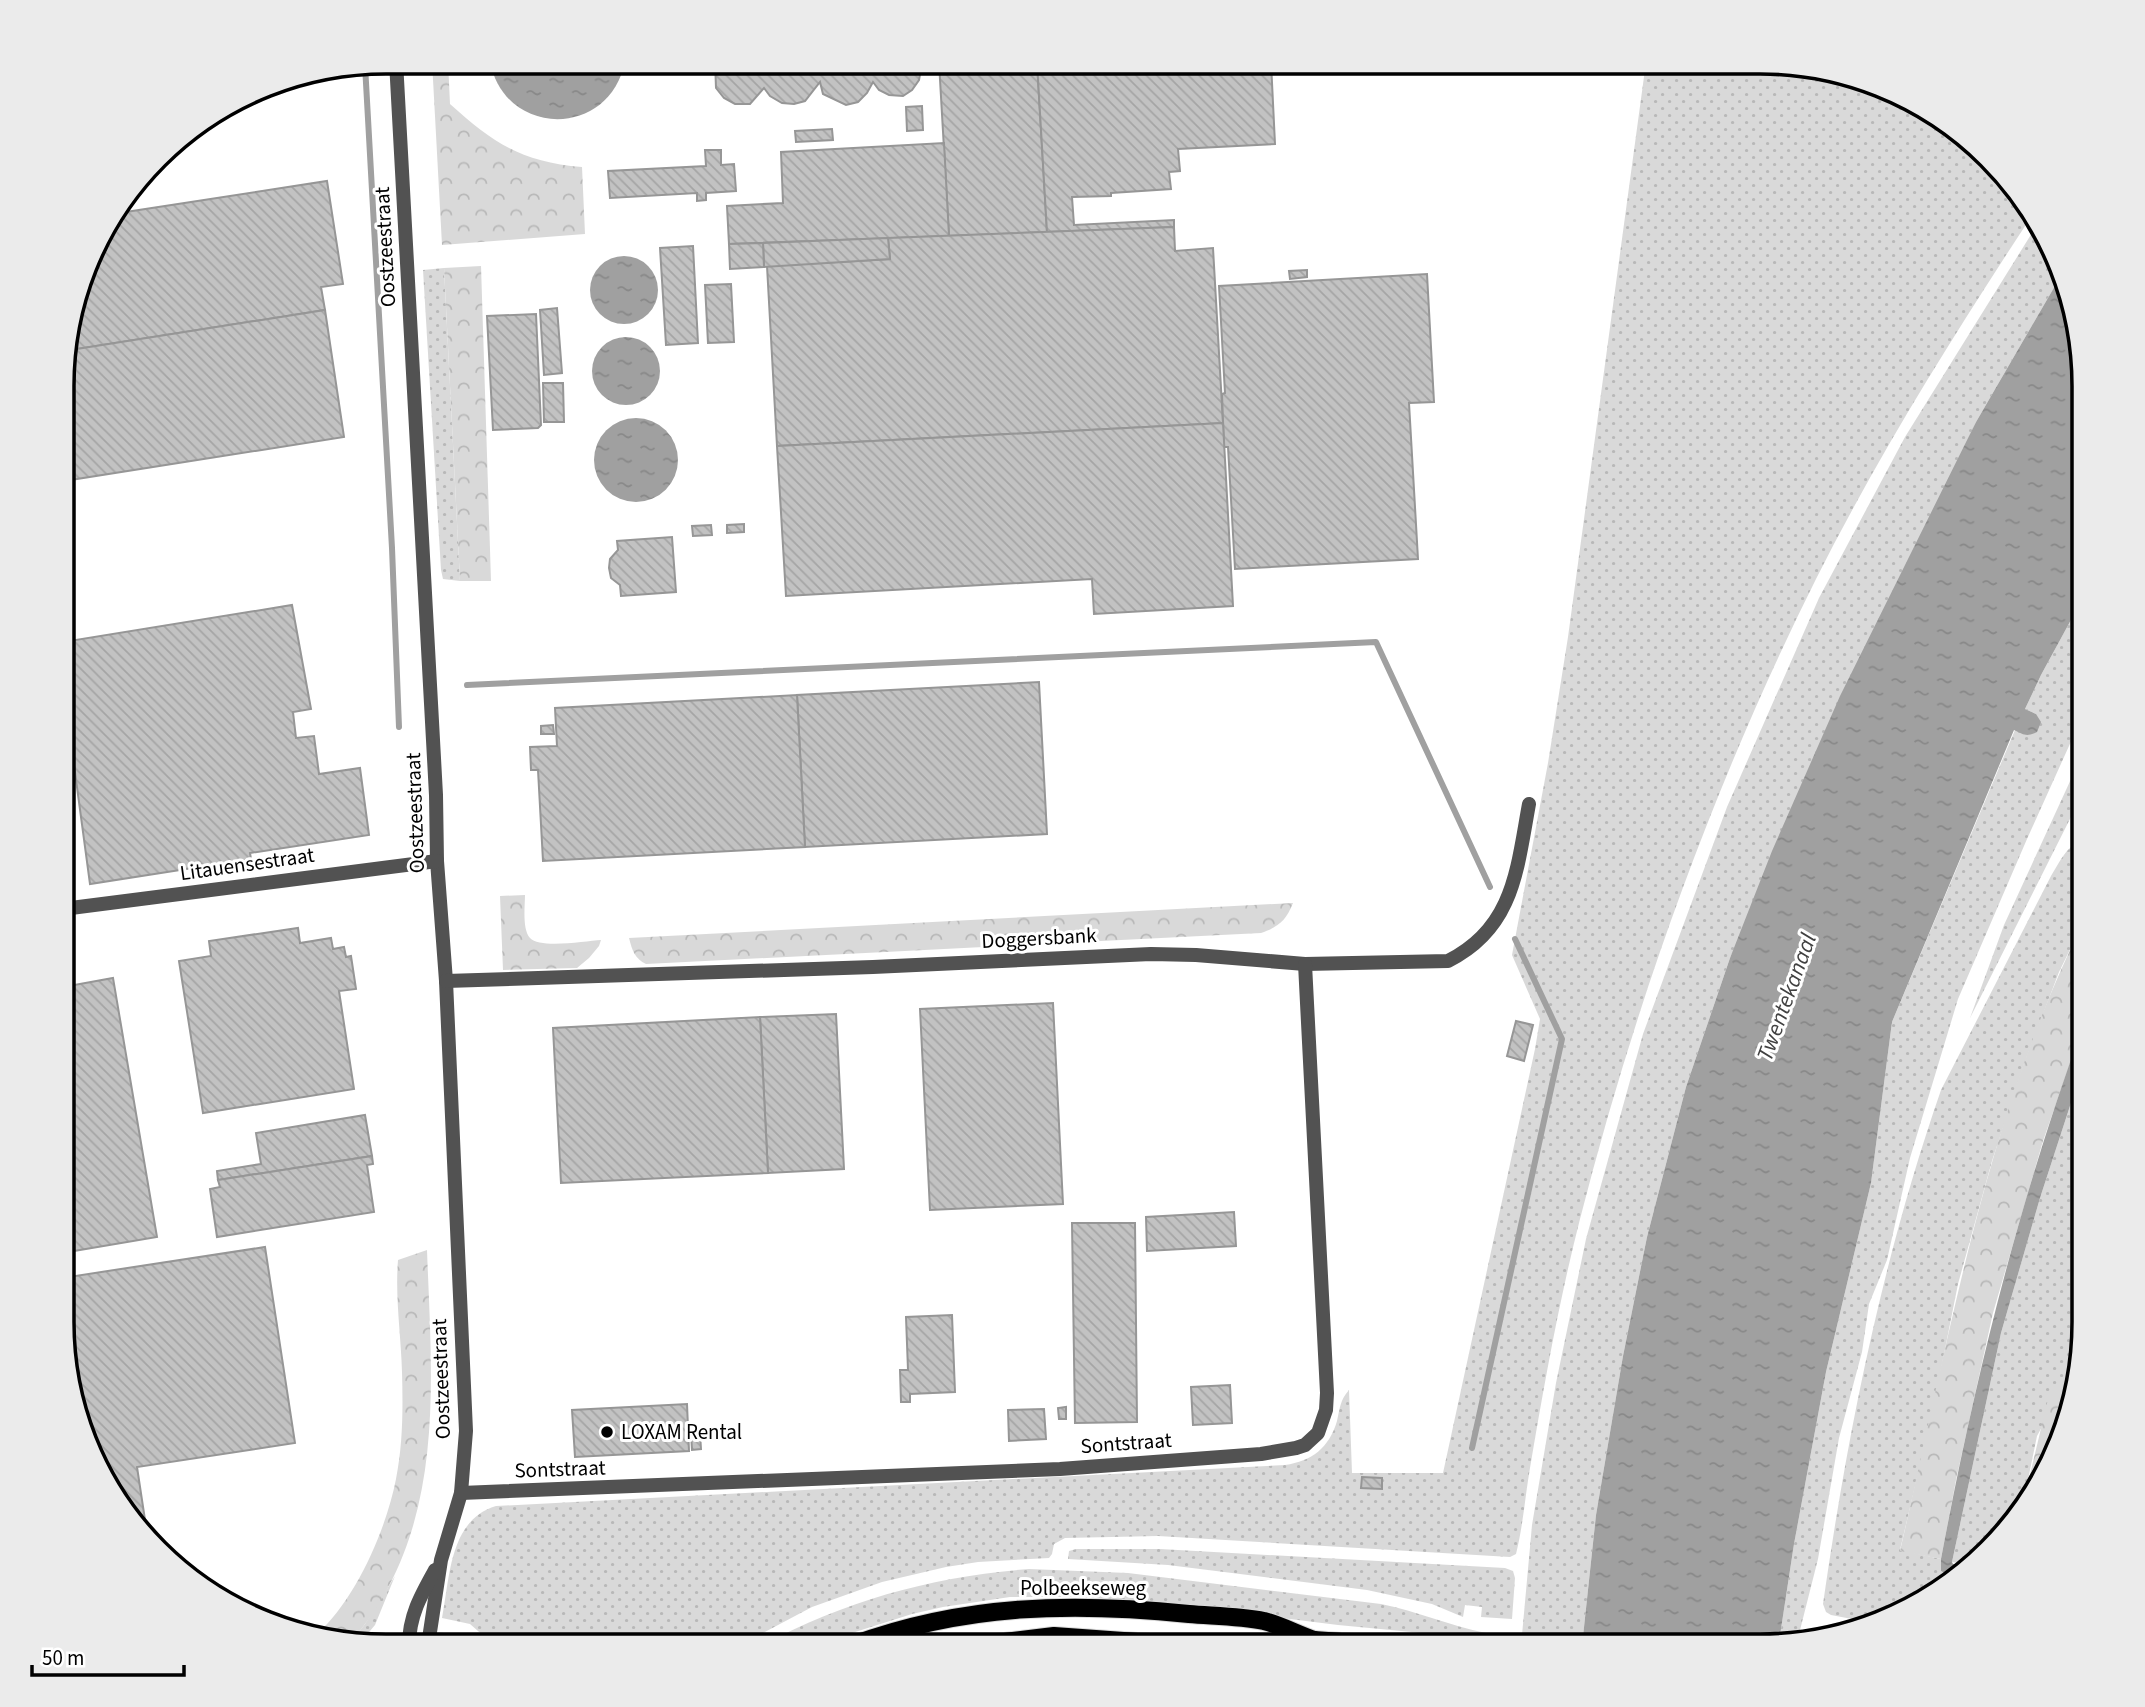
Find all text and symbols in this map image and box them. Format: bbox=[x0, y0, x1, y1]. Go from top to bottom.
street label: Oostzeestraat bbox=[367, 186, 403, 308]
street label: Oostzeestraat bbox=[398, 752, 432, 874]
street label: Litauensestraat bbox=[178, 840, 316, 888]
street label: Doggersbank bbox=[981, 920, 1098, 956]
water label: Twentekanaal bbox=[1748, 928, 1825, 1066]
street label: Oostzeestraat bbox=[424, 1318, 458, 1440]
place label: LOXAM Rental bbox=[621, 1417, 742, 1447]
marker: LOXAM Rental bbox=[599, 1424, 615, 1440]
street label: Sontstraat bbox=[1079, 1425, 1173, 1461]
street label: Sontstraat bbox=[514, 1452, 606, 1486]
street label: Polbeekseweg bbox=[1020, 1573, 1146, 1603]
scale bar bbox=[32, 1634, 184, 1678]
text: 50 m bbox=[42, 1643, 84, 1673]

